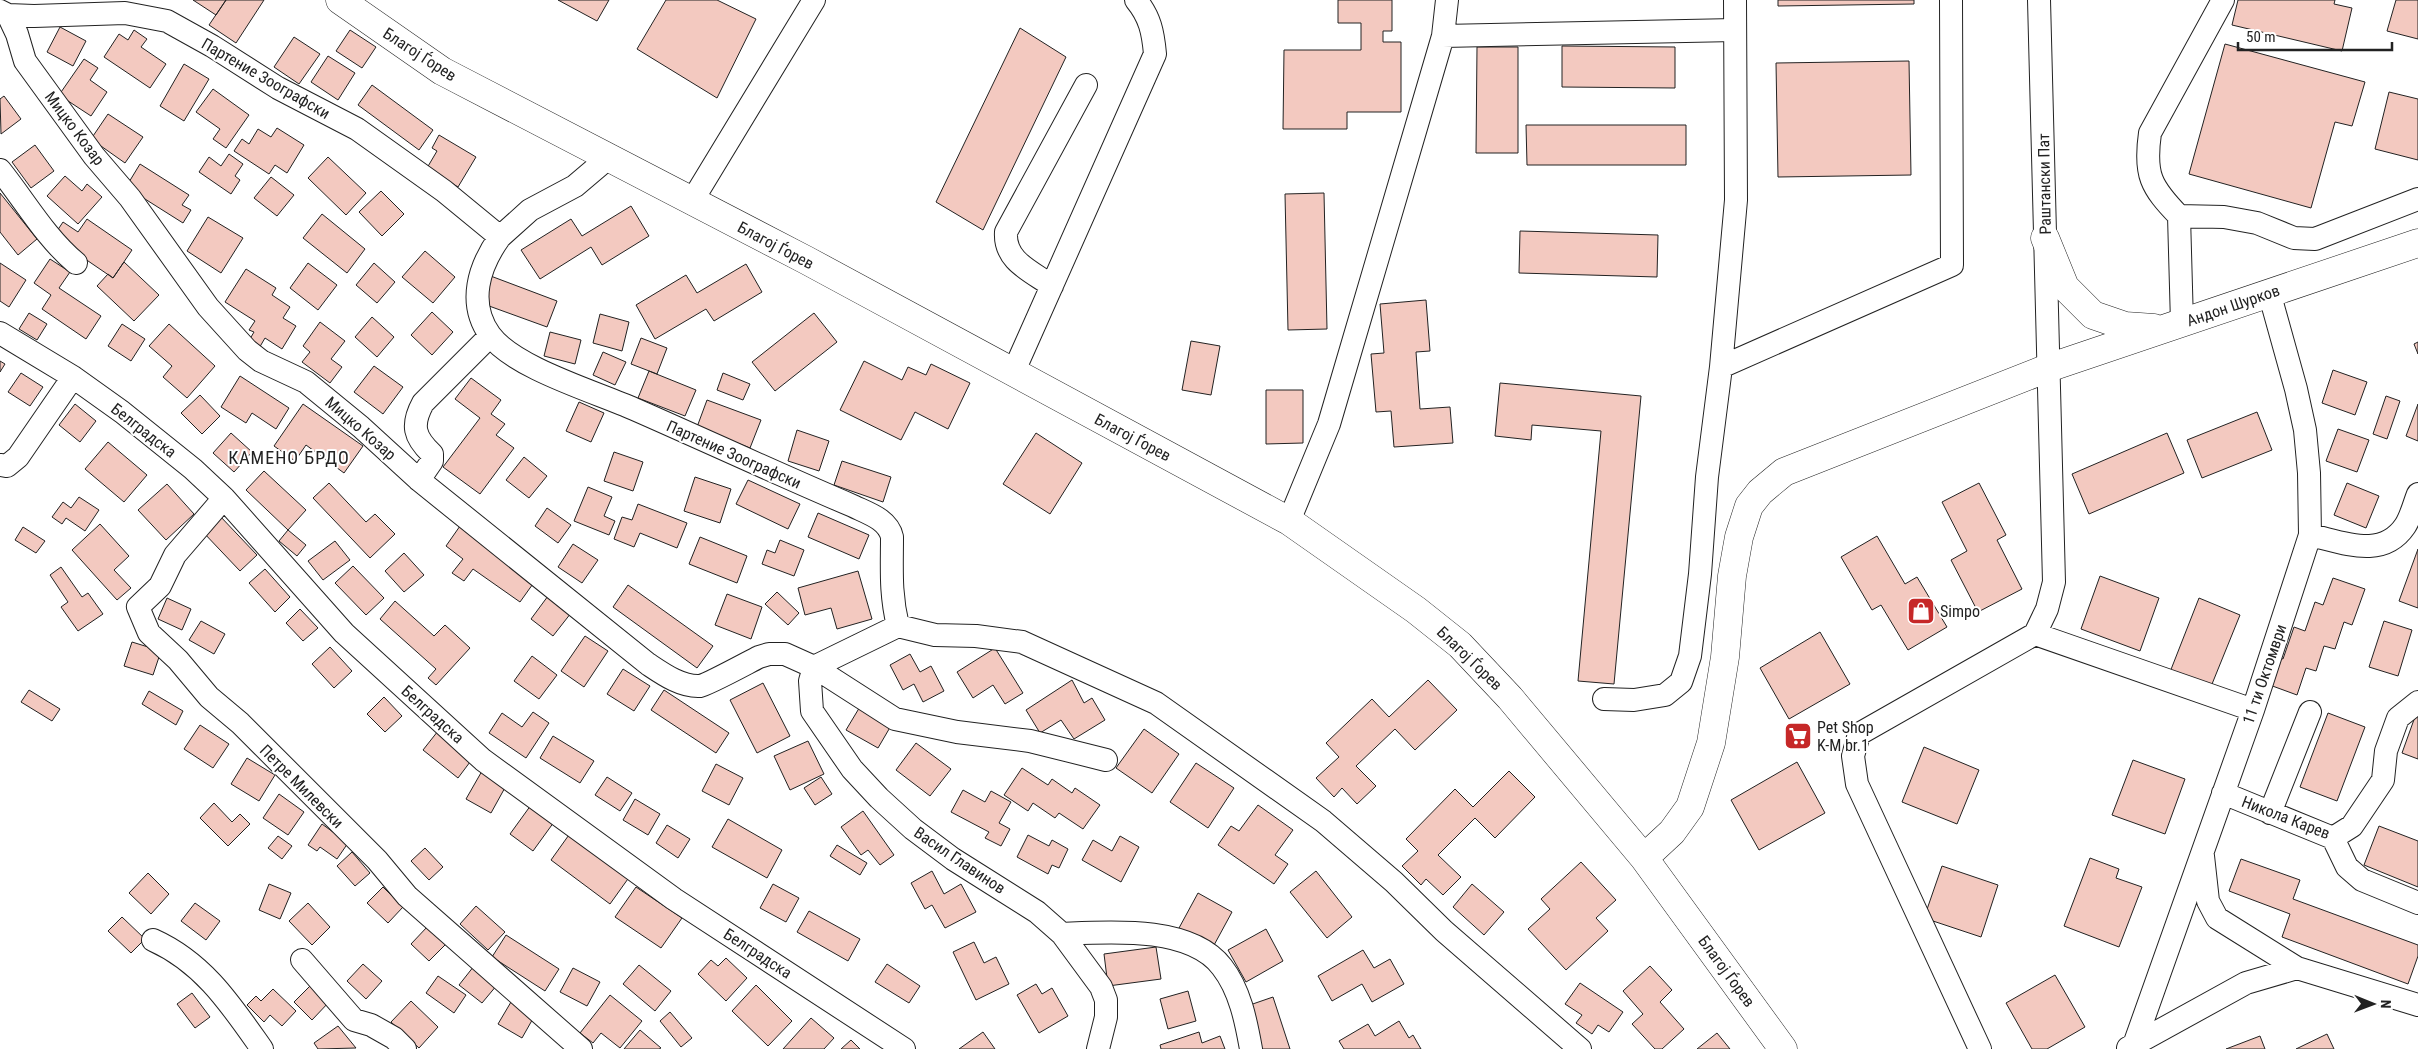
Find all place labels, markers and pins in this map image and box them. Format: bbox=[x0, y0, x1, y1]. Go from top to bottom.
shop icon: Simpo bbox=[1906, 596, 1936, 626]
place label: Simpo bbox=[1940, 602, 1980, 621]
place label: Pet Shop K-M br.1 bbox=[1817, 718, 1874, 755]
supermarket icon: Pet Shop K-M br.1 bbox=[1783, 721, 1813, 751]

